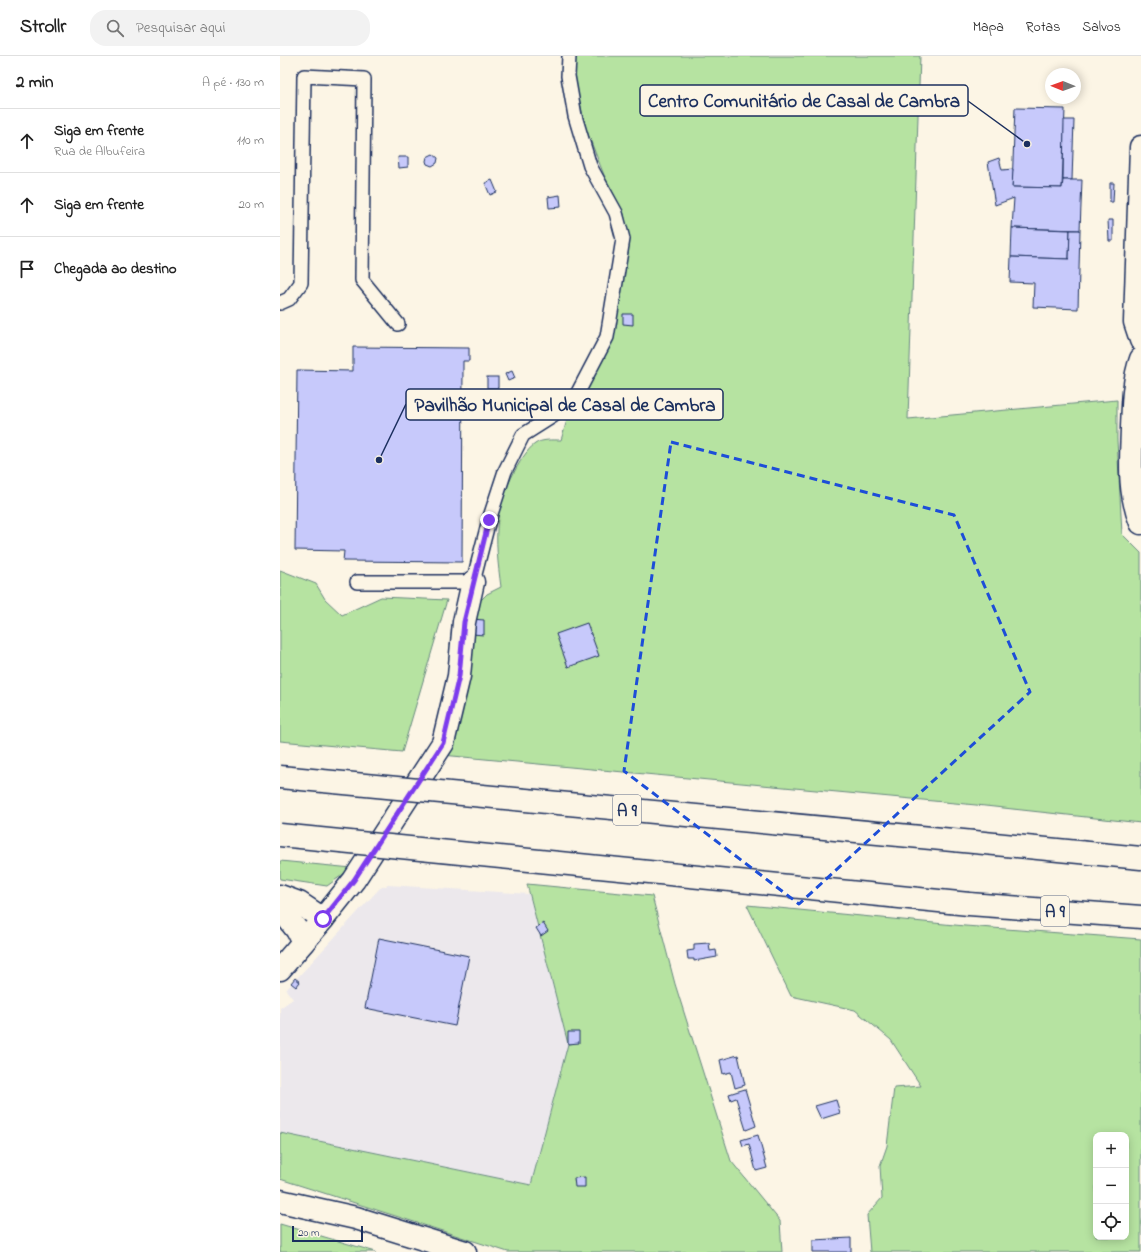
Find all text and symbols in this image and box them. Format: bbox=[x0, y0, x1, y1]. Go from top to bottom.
search box bbox=[90, 10, 370, 46]
text: Strollr bbox=[20, 14, 66, 41]
icon: search bbox=[104, 17, 126, 39]
text: Pesquisar aqui bbox=[136, 17, 225, 39]
text: Mapa bbox=[973, 17, 1004, 38]
text: Rotas bbox=[1026, 17, 1060, 38]
text: Salvos bbox=[1082, 17, 1121, 38]
north arrow bbox=[1045, 68, 1081, 104]
text: 2 min bbox=[16, 70, 53, 95]
text: A pé · 130 m bbox=[202, 73, 264, 92]
callout: Centro Comunitário de Casal de Cambra bbox=[640, 85, 968, 116]
text: Centro Comunitário de Casal de Cambra bbox=[648, 89, 960, 116]
text: Siga em frente bbox=[54, 120, 144, 142]
icon: ahead bbox=[16, 130, 38, 152]
text: 110 m bbox=[237, 131, 264, 150]
text: Rua de Albufeira bbox=[54, 142, 145, 161]
icon: ahead bbox=[16, 194, 38, 216]
text: Siga em frente bbox=[54, 194, 144, 216]
text: 20 m bbox=[239, 195, 264, 214]
icon: arrive bbox=[16, 258, 38, 280]
text: Chegada ao destino bbox=[54, 258, 177, 280]
callout: Pavilhão Municipal de Casal de Cambra bbox=[406, 389, 723, 420]
text: Pavilhão Municipal de Casal de Cambra bbox=[415, 393, 715, 420]
route end bbox=[480, 511, 498, 529]
road number: A 9 bbox=[613, 795, 641, 825]
road number: A 9 bbox=[1041, 896, 1069, 926]
route start bbox=[314, 910, 332, 928]
map controls bbox=[1093, 1132, 1129, 1240]
button: + bbox=[1093, 1132, 1129, 1168]
button: − bbox=[1093, 1168, 1129, 1204]
button: locate bbox=[1093, 1204, 1129, 1240]
scale bar bbox=[292, 1224, 363, 1243]
text: 20 m bbox=[298, 1225, 320, 1241]

